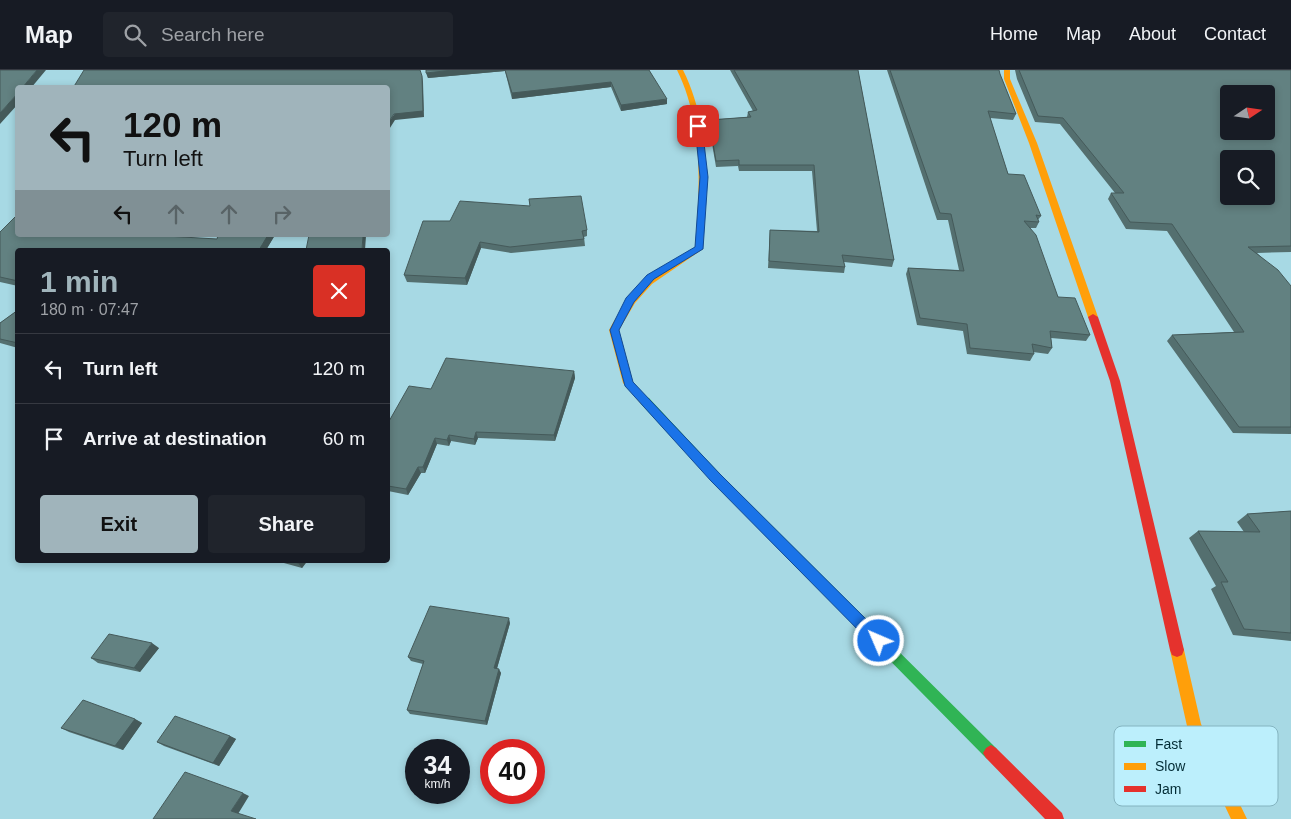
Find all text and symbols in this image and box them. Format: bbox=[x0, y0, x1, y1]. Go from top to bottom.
search box bbox=[103, 12, 453, 57]
text: Map bbox=[25, 21, 73, 48]
icon: search bbox=[121, 21, 149, 49]
text: Search here bbox=[161, 24, 265, 45]
text: Home bbox=[990, 24, 1038, 44]
text: Map bbox=[1066, 24, 1101, 44]
text: About bbox=[1129, 24, 1176, 44]
text: Contact bbox=[1204, 24, 1266, 44]
north arrow bbox=[1220, 85, 1275, 140]
map controls bbox=[1220, 85, 1275, 205]
icon: left bbox=[40, 105, 105, 170]
text: 120 m bbox=[123, 105, 222, 144]
pin bbox=[677, 105, 719, 147]
icon: arrive bbox=[684, 112, 712, 140]
text: Turn left bbox=[123, 146, 203, 171]
button: search bbox=[1220, 150, 1275, 205]
icon: left bbox=[109, 200, 137, 228]
icon: ahead bbox=[162, 200, 190, 228]
icon: ahead bbox=[215, 200, 243, 228]
icon: right bbox=[268, 200, 296, 228]
text: 1 min bbox=[40, 265, 118, 298]
button: close bbox=[313, 265, 365, 317]
text: 180 m · 07:47 bbox=[40, 301, 139, 318]
icon: left bbox=[40, 355, 68, 383]
text: Turn left bbox=[83, 358, 158, 379]
text: 120 m bbox=[312, 358, 365, 379]
icon: arrive bbox=[40, 425, 68, 453]
text: Arrive at destination bbox=[83, 428, 267, 449]
text: 60 m bbox=[323, 428, 365, 449]
button: Exit bbox=[40, 495, 198, 553]
button: Share bbox=[208, 495, 365, 553]
position arrow bbox=[852, 614, 904, 666]
legend bbox=[1114, 726, 1278, 806]
text: Fast bbox=[1155, 736, 1182, 752]
speed limit sign: 40 bbox=[480, 739, 545, 804]
text: 34 bbox=[424, 751, 451, 779]
text: Slow bbox=[1155, 758, 1186, 774]
text: km/h bbox=[424, 777, 451, 791]
text: Jam bbox=[1155, 781, 1181, 797]

